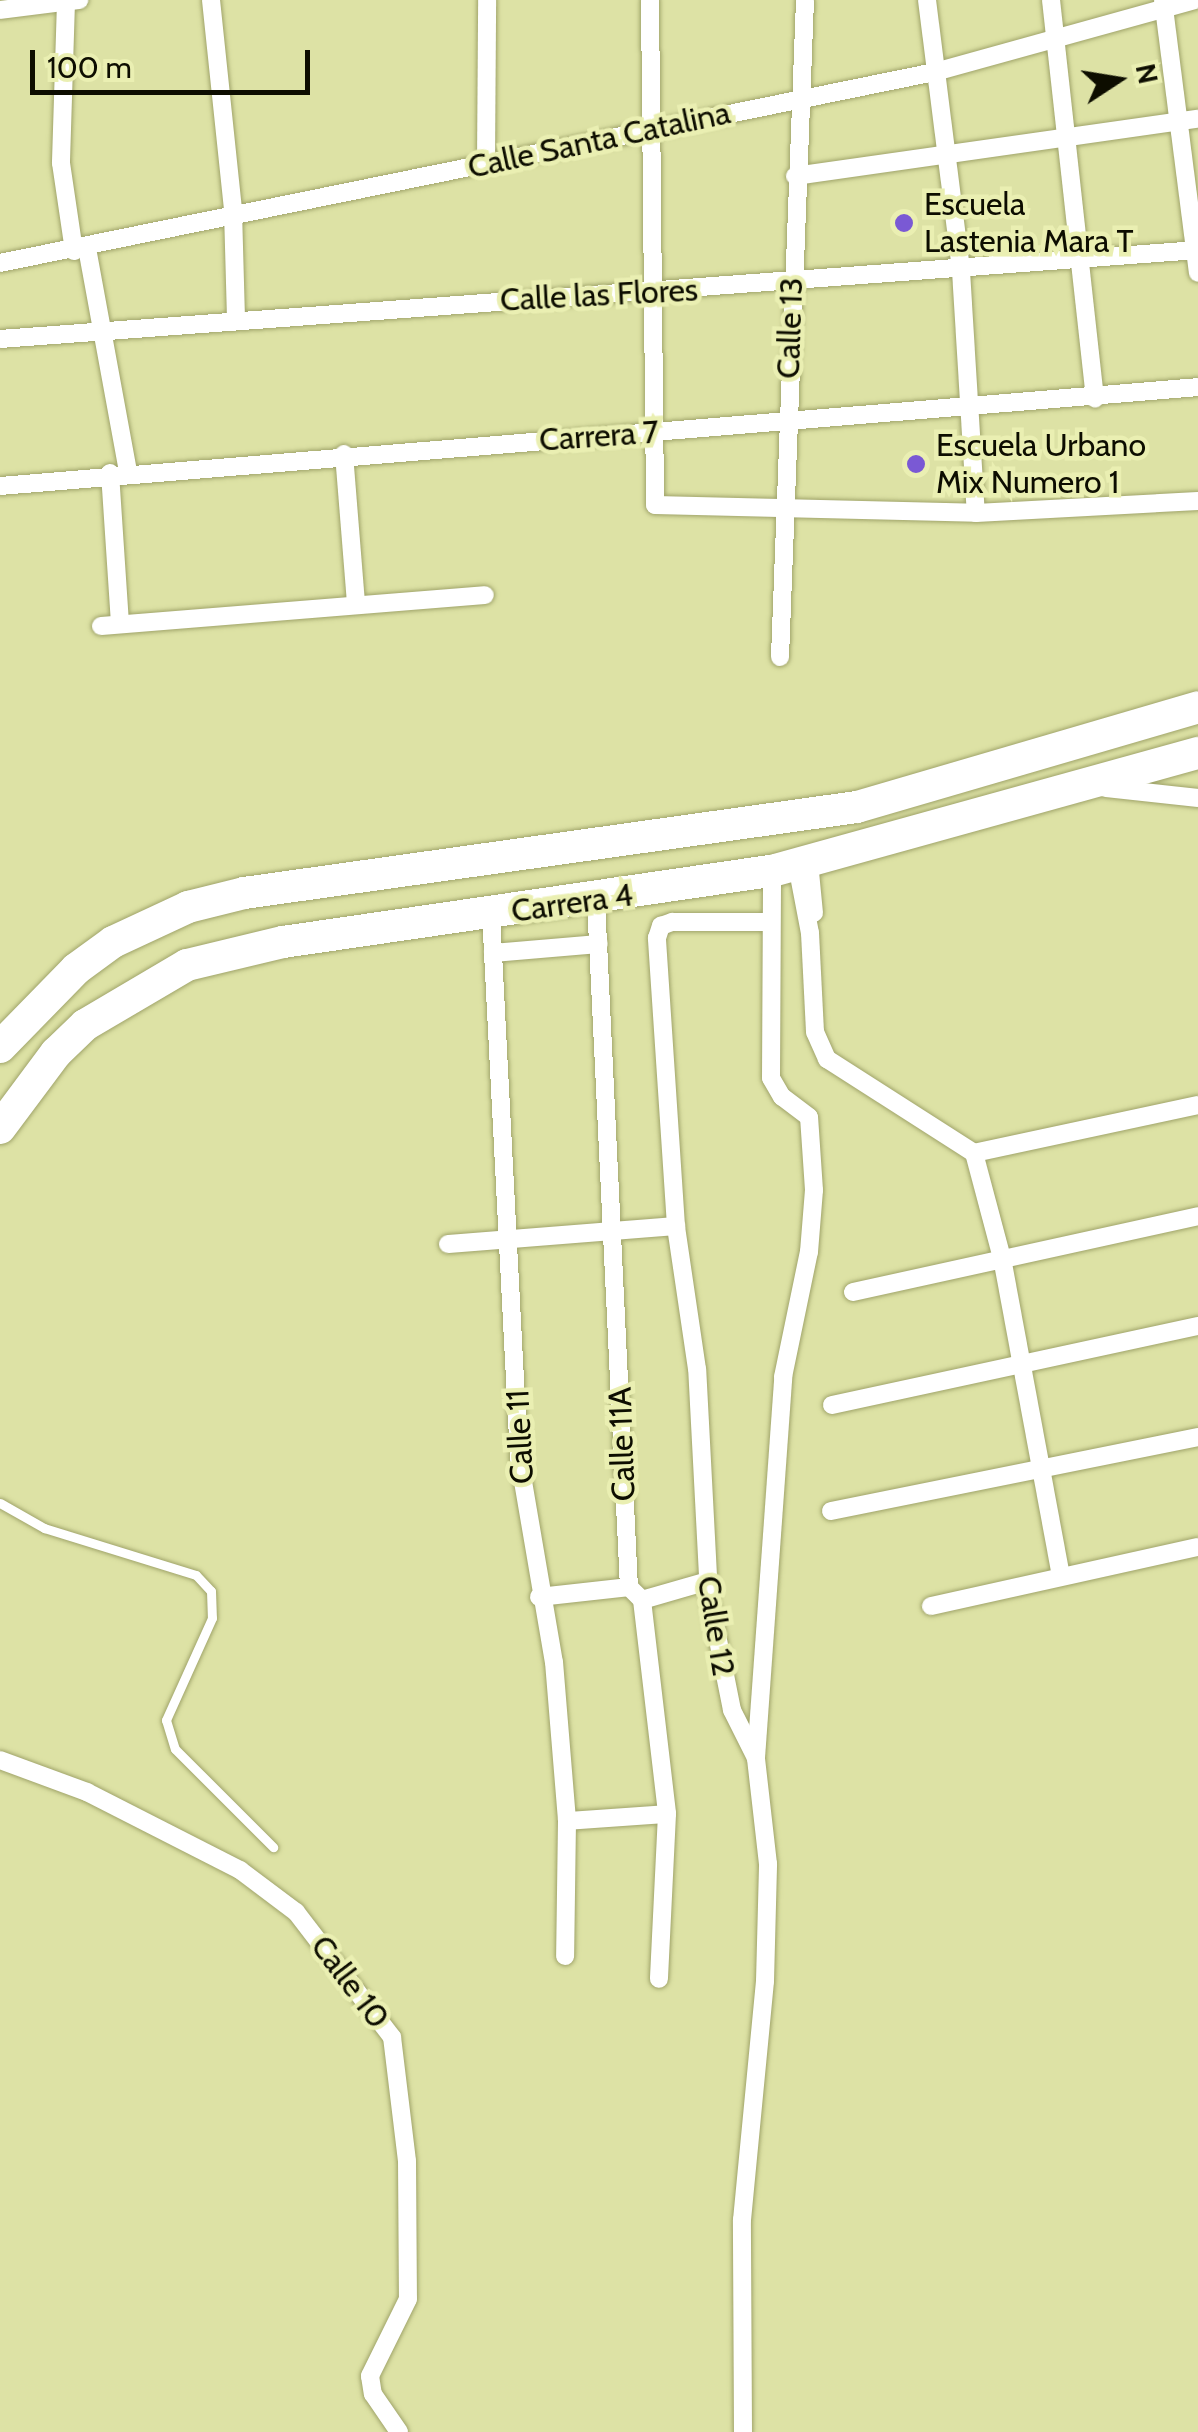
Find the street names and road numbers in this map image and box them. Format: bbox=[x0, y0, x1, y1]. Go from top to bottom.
street label: Calle Santa Catalina bbox=[464, 93, 734, 187]
street label: Calle las Flores bbox=[499, 271, 699, 319]
street label: Calle 13 bbox=[769, 277, 811, 379]
street label: Carrera 7 bbox=[538, 413, 660, 459]
street label: Carrera 4 bbox=[509, 875, 635, 931]
street label: Calle 11A bbox=[601, 1386, 643, 1502]
street label: Calle 11 bbox=[498, 1389, 542, 1485]
street label: Calle 12 bbox=[689, 1573, 743, 1679]
street label: Calle 10 bbox=[303, 1928, 397, 2036]

